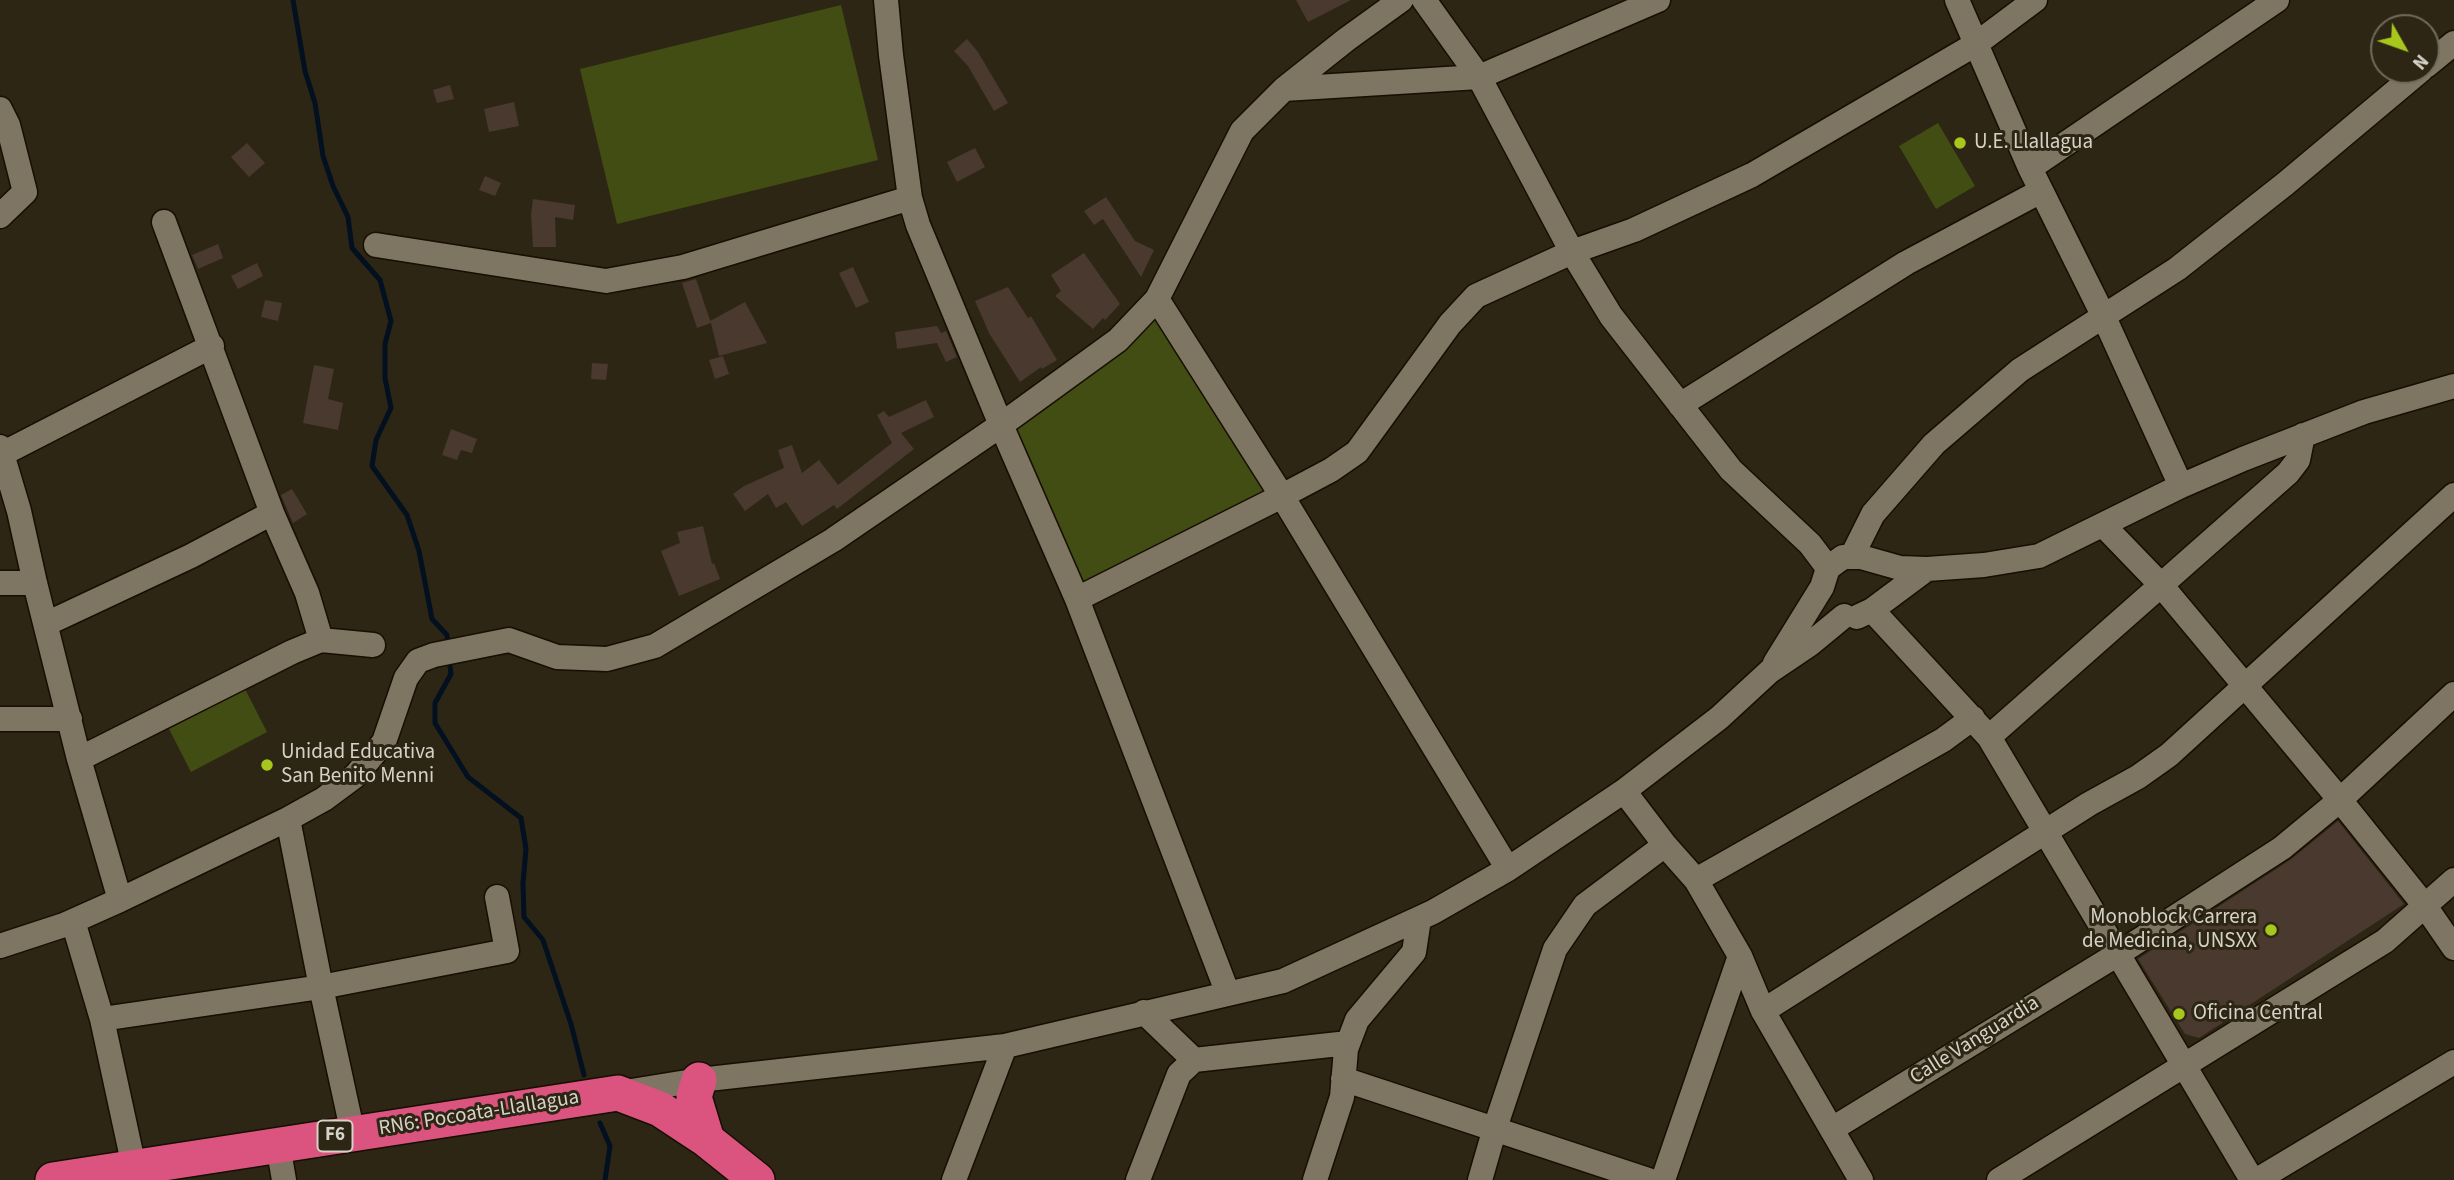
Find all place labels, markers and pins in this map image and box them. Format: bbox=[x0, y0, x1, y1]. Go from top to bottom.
place label: U.E. Llallagua bbox=[1974, 130, 2093, 156]
marker: U.E. Llallagua bbox=[1952, 135, 1968, 151]
place label: Unidad Educativa San Benito Menni bbox=[281, 740, 435, 790]
marker: Unidad Educativa San Benito Menni bbox=[259, 757, 275, 773]
place label: Monoblock Carrera de Medicina, UNSXX bbox=[2082, 905, 2257, 955]
marker: Monoblock Carrera de Medicina, UNSXX bbox=[2263, 922, 2279, 938]
place label: Oficina Central bbox=[2193, 1001, 2323, 1027]
marker: Oficina Central bbox=[2171, 1006, 2187, 1022]

